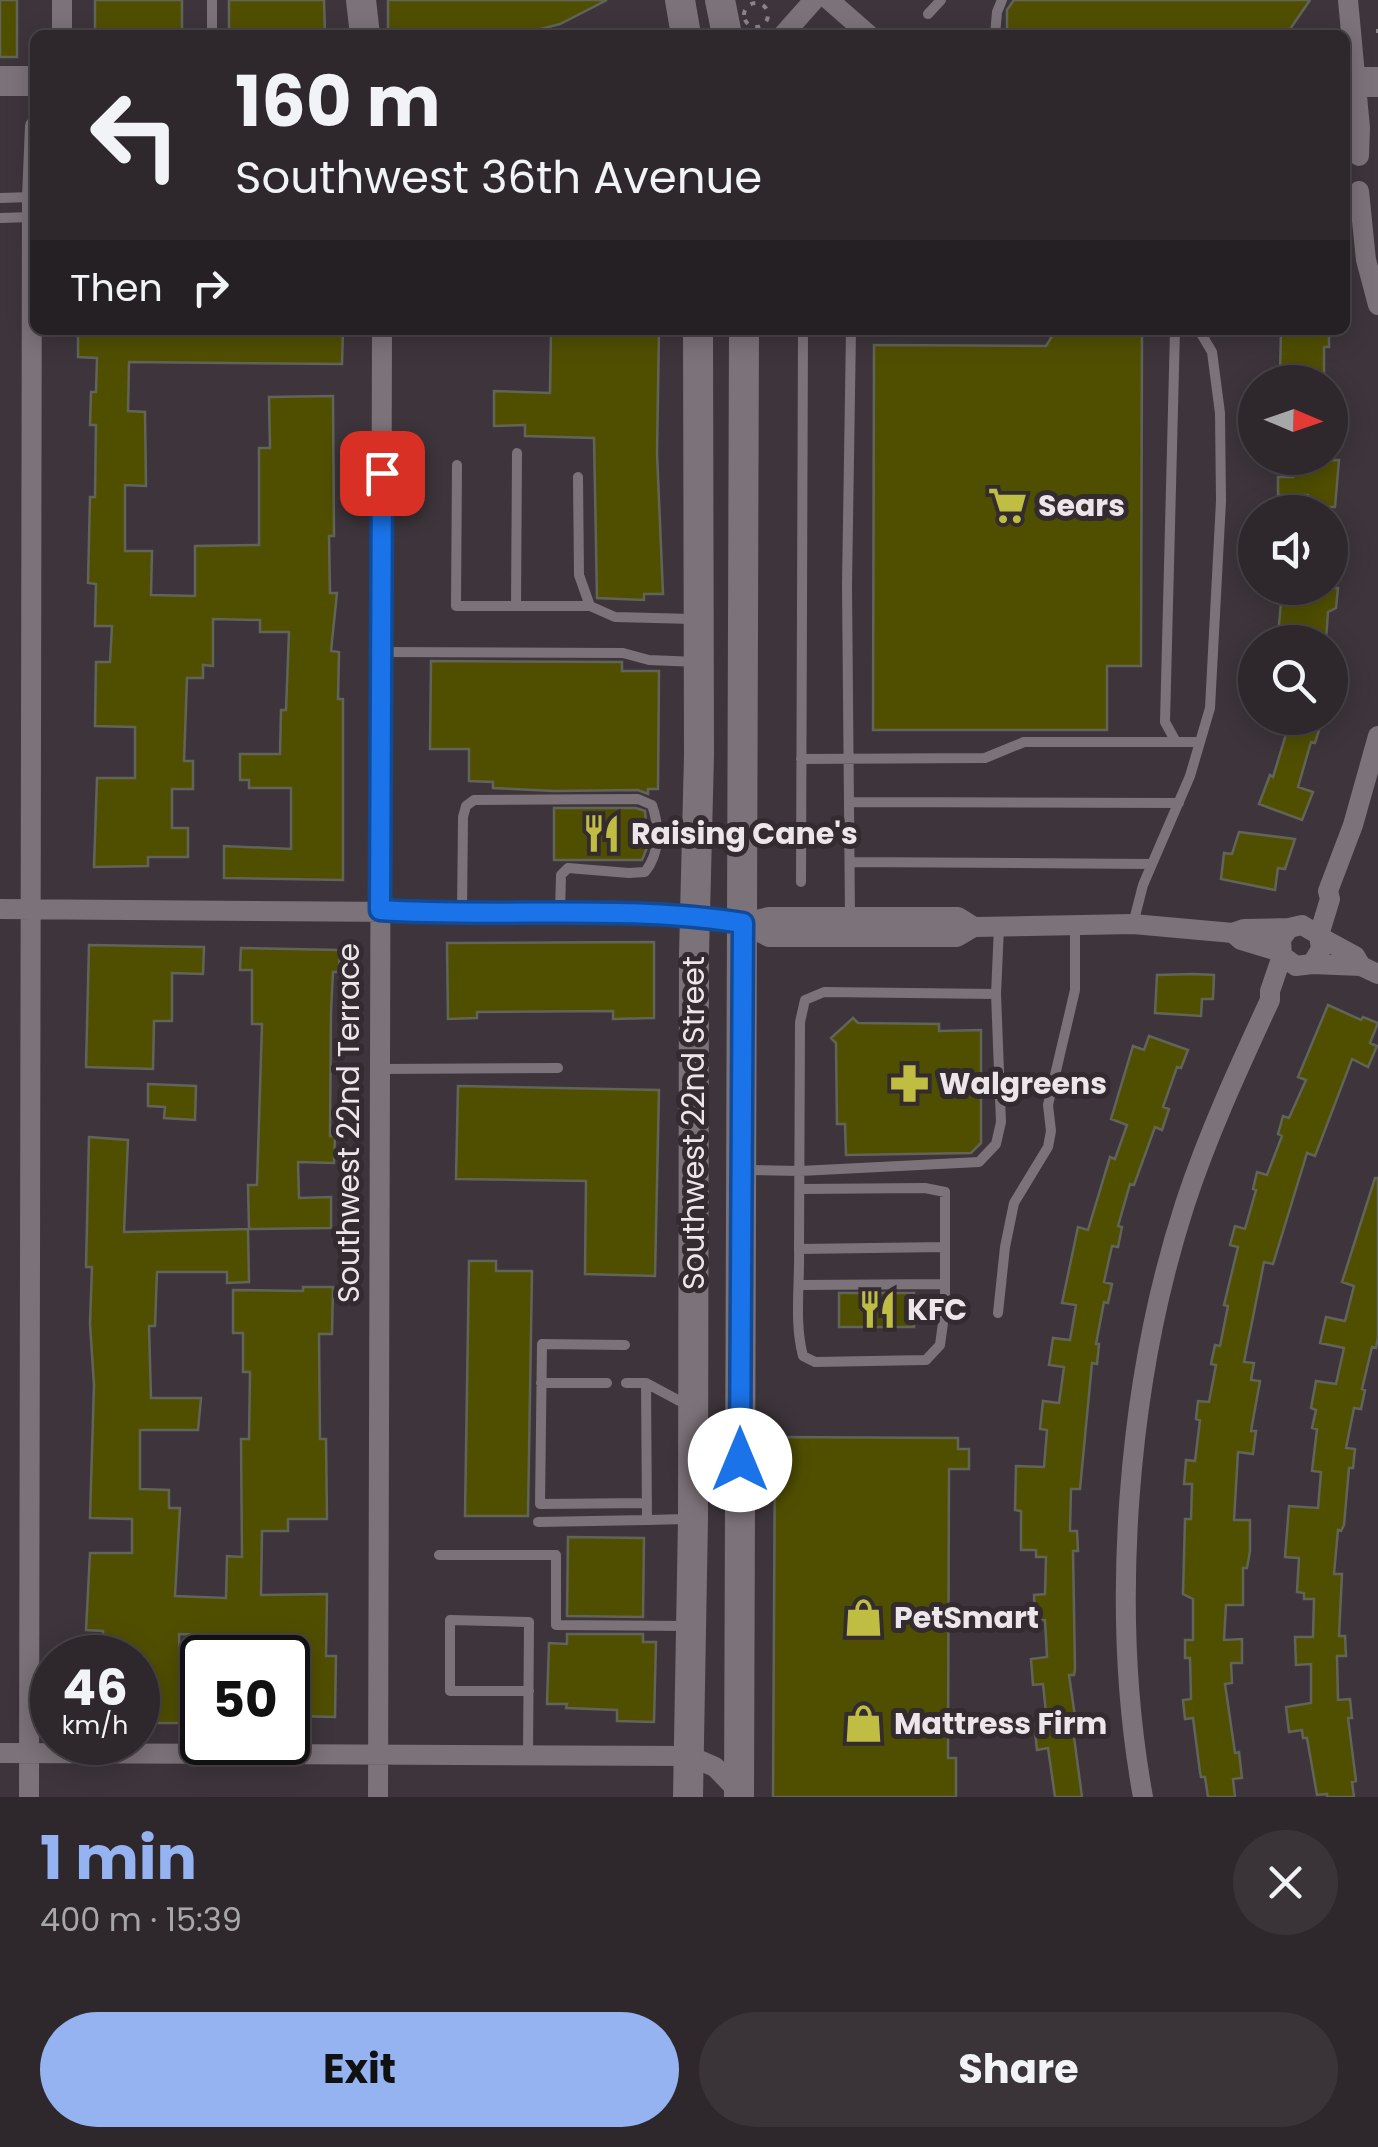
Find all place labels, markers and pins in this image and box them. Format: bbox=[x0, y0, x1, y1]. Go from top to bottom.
pin bbox=[340, 431, 425, 516]
place label: Sears bbox=[1038, 484, 1125, 527]
supermarket icon: Sears bbox=[987, 485, 1029, 527]
place label: Raising Cane's bbox=[631, 812, 858, 855]
restaurant icon: Raising Cane's bbox=[580, 813, 622, 855]
place label: Walgreens bbox=[939, 1062, 1107, 1105]
pharmacy icon: Walgreens bbox=[888, 1063, 930, 1105]
place label: KFC bbox=[907, 1288, 967, 1331]
restaurant icon: KFC bbox=[856, 1289, 898, 1331]
place label: PetSmart bbox=[894, 1596, 1039, 1639]
shop icon: PetSmart bbox=[843, 1597, 885, 1639]
place label: Mattress Firm bbox=[894, 1702, 1107, 1745]
shop icon: Mattress Firm bbox=[843, 1703, 885, 1745]

